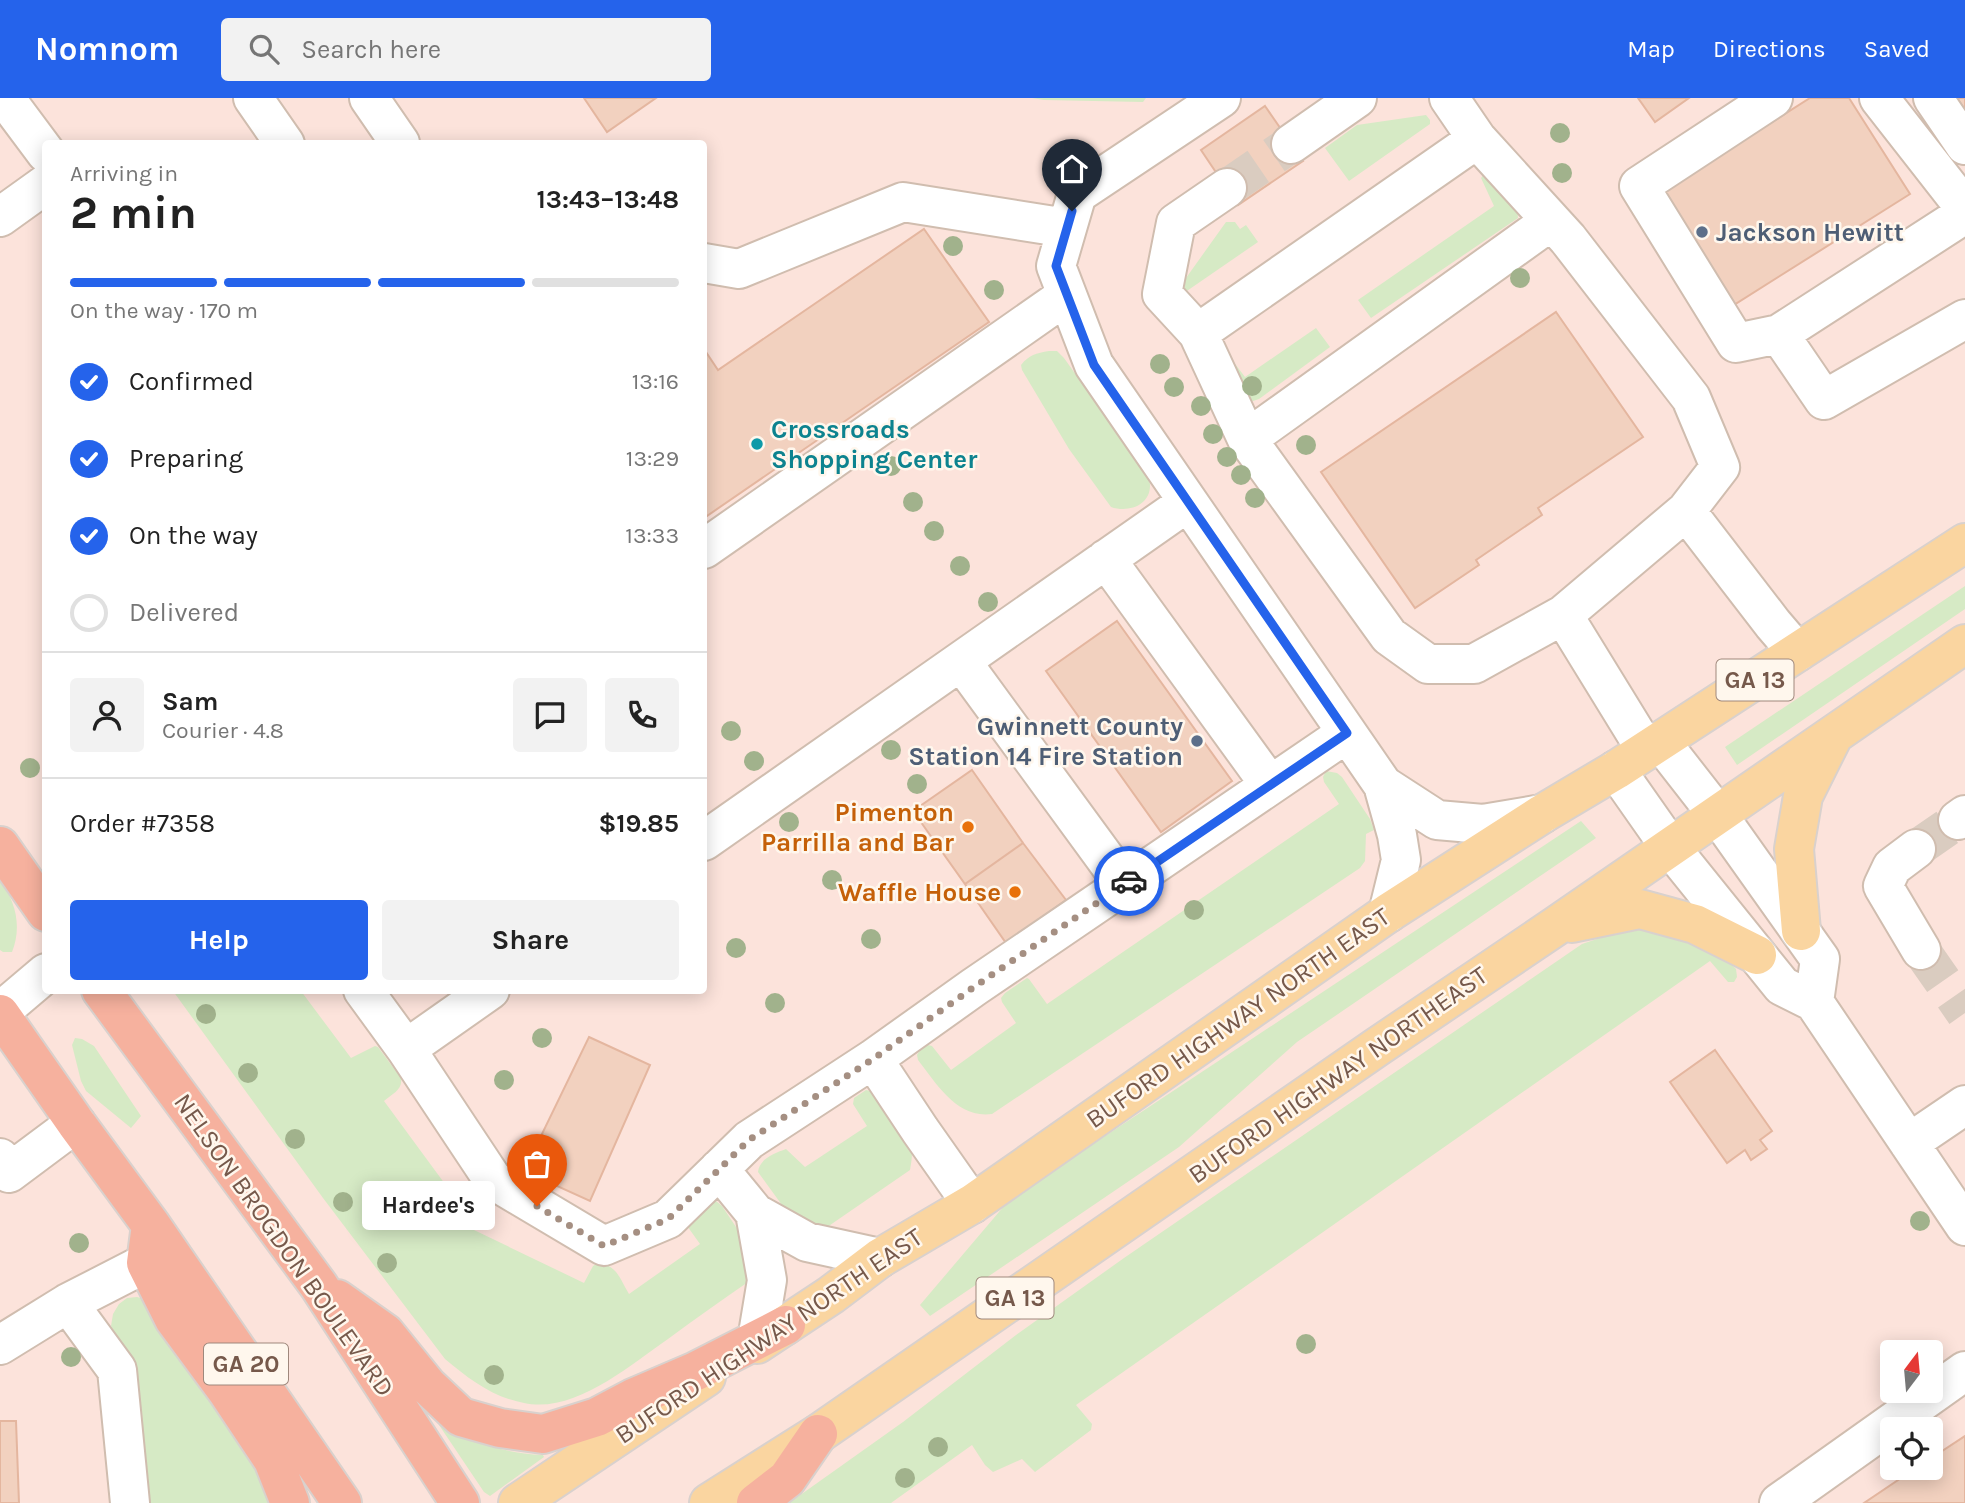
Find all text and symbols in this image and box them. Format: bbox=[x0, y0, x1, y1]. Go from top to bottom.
search box bbox=[221, 18, 711, 81]
text: Nomnom bbox=[35, 30, 179, 68]
icon: search bbox=[245, 30, 283, 68]
text: Search here bbox=[301, 34, 441, 65]
text: Map bbox=[1627, 35, 1675, 63]
text: Directions bbox=[1713, 35, 1826, 63]
text: Saved bbox=[1864, 35, 1930, 63]
pin bbox=[1042, 139, 1102, 211]
icon: home bbox=[1053, 150, 1091, 188]
text: Arriving in bbox=[70, 160, 178, 187]
text: 13:43–13:48 bbox=[537, 184, 679, 215]
text: 2 min bbox=[70, 186, 197, 240]
place label: Jackson Hewitt bbox=[1716, 217, 1904, 248]
marker: Jackson Hewitt bbox=[1694, 224, 1710, 240]
text: On the way · 170 m bbox=[70, 297, 258, 324]
icon: check bbox=[70, 363, 108, 401]
text: Confirmed bbox=[129, 366, 254, 397]
text: 13:16 bbox=[632, 368, 679, 395]
place label: Crossroads Shopping Center bbox=[771, 414, 978, 475]
marker: Crossroads Shopping Center bbox=[749, 436, 765, 452]
icon: check bbox=[70, 440, 108, 478]
text: Preparing bbox=[129, 443, 243, 474]
text: 13:29 bbox=[626, 445, 679, 472]
icon: check bbox=[70, 517, 108, 555]
text: On the way bbox=[129, 520, 258, 551]
text: 13:33 bbox=[625, 522, 679, 549]
text: Delivered bbox=[129, 597, 239, 628]
road number: GA 13 bbox=[1716, 660, 1794, 700]
button: person bbox=[70, 678, 144, 752]
button: chat bbox=[513, 678, 587, 752]
button: phone bbox=[605, 678, 679, 752]
text: Sam bbox=[162, 686, 218, 717]
place label: Gwinnett County Station 14 Fire Station bbox=[908, 711, 1183, 772]
text: Courier · 4.8 bbox=[162, 717, 284, 744]
marker: Gwinnett County Station 14 Fire Station bbox=[1189, 733, 1205, 749]
place label: Pimenton Parrilla and Bar bbox=[761, 797, 955, 858]
text: Order #7358 bbox=[70, 808, 215, 839]
text: $19.85 bbox=[598, 808, 679, 839]
marker: Pimenton Parrilla and Bar bbox=[960, 819, 976, 835]
courier bbox=[1094, 846, 1164, 916]
icon: car bbox=[1110, 862, 1148, 900]
place label: Waffle House bbox=[838, 877, 1001, 908]
marker: Waffle House bbox=[1007, 884, 1023, 900]
button: Help bbox=[70, 900, 368, 980]
button: Share bbox=[382, 900, 679, 980]
street label: BUFORD HIGHWAY NORTH EAST bbox=[1080, 901, 1396, 1135]
street label: BUFORD HIGHWAY NORTHEAST bbox=[1183, 960, 1493, 1190]
street label: NELSON BROGDON BOULEVARD bbox=[167, 1087, 401, 1403]
pin bbox=[507, 1134, 567, 1206]
icon: bag bbox=[518, 1145, 556, 1183]
callout: Hardee's bbox=[362, 1182, 495, 1230]
text: Hardee's bbox=[382, 1192, 475, 1219]
street label: BUFORD HIGHWAY NORTH EAST bbox=[609, 1221, 929, 1451]
road number: GA 13 bbox=[976, 1278, 1054, 1318]
north arrow bbox=[1880, 1340, 1942, 1404]
map controls bbox=[1880, 1340, 1943, 1480]
road number: GA 20 bbox=[204, 1344, 288, 1384]
button: locate bbox=[1880, 1417, 1943, 1480]

